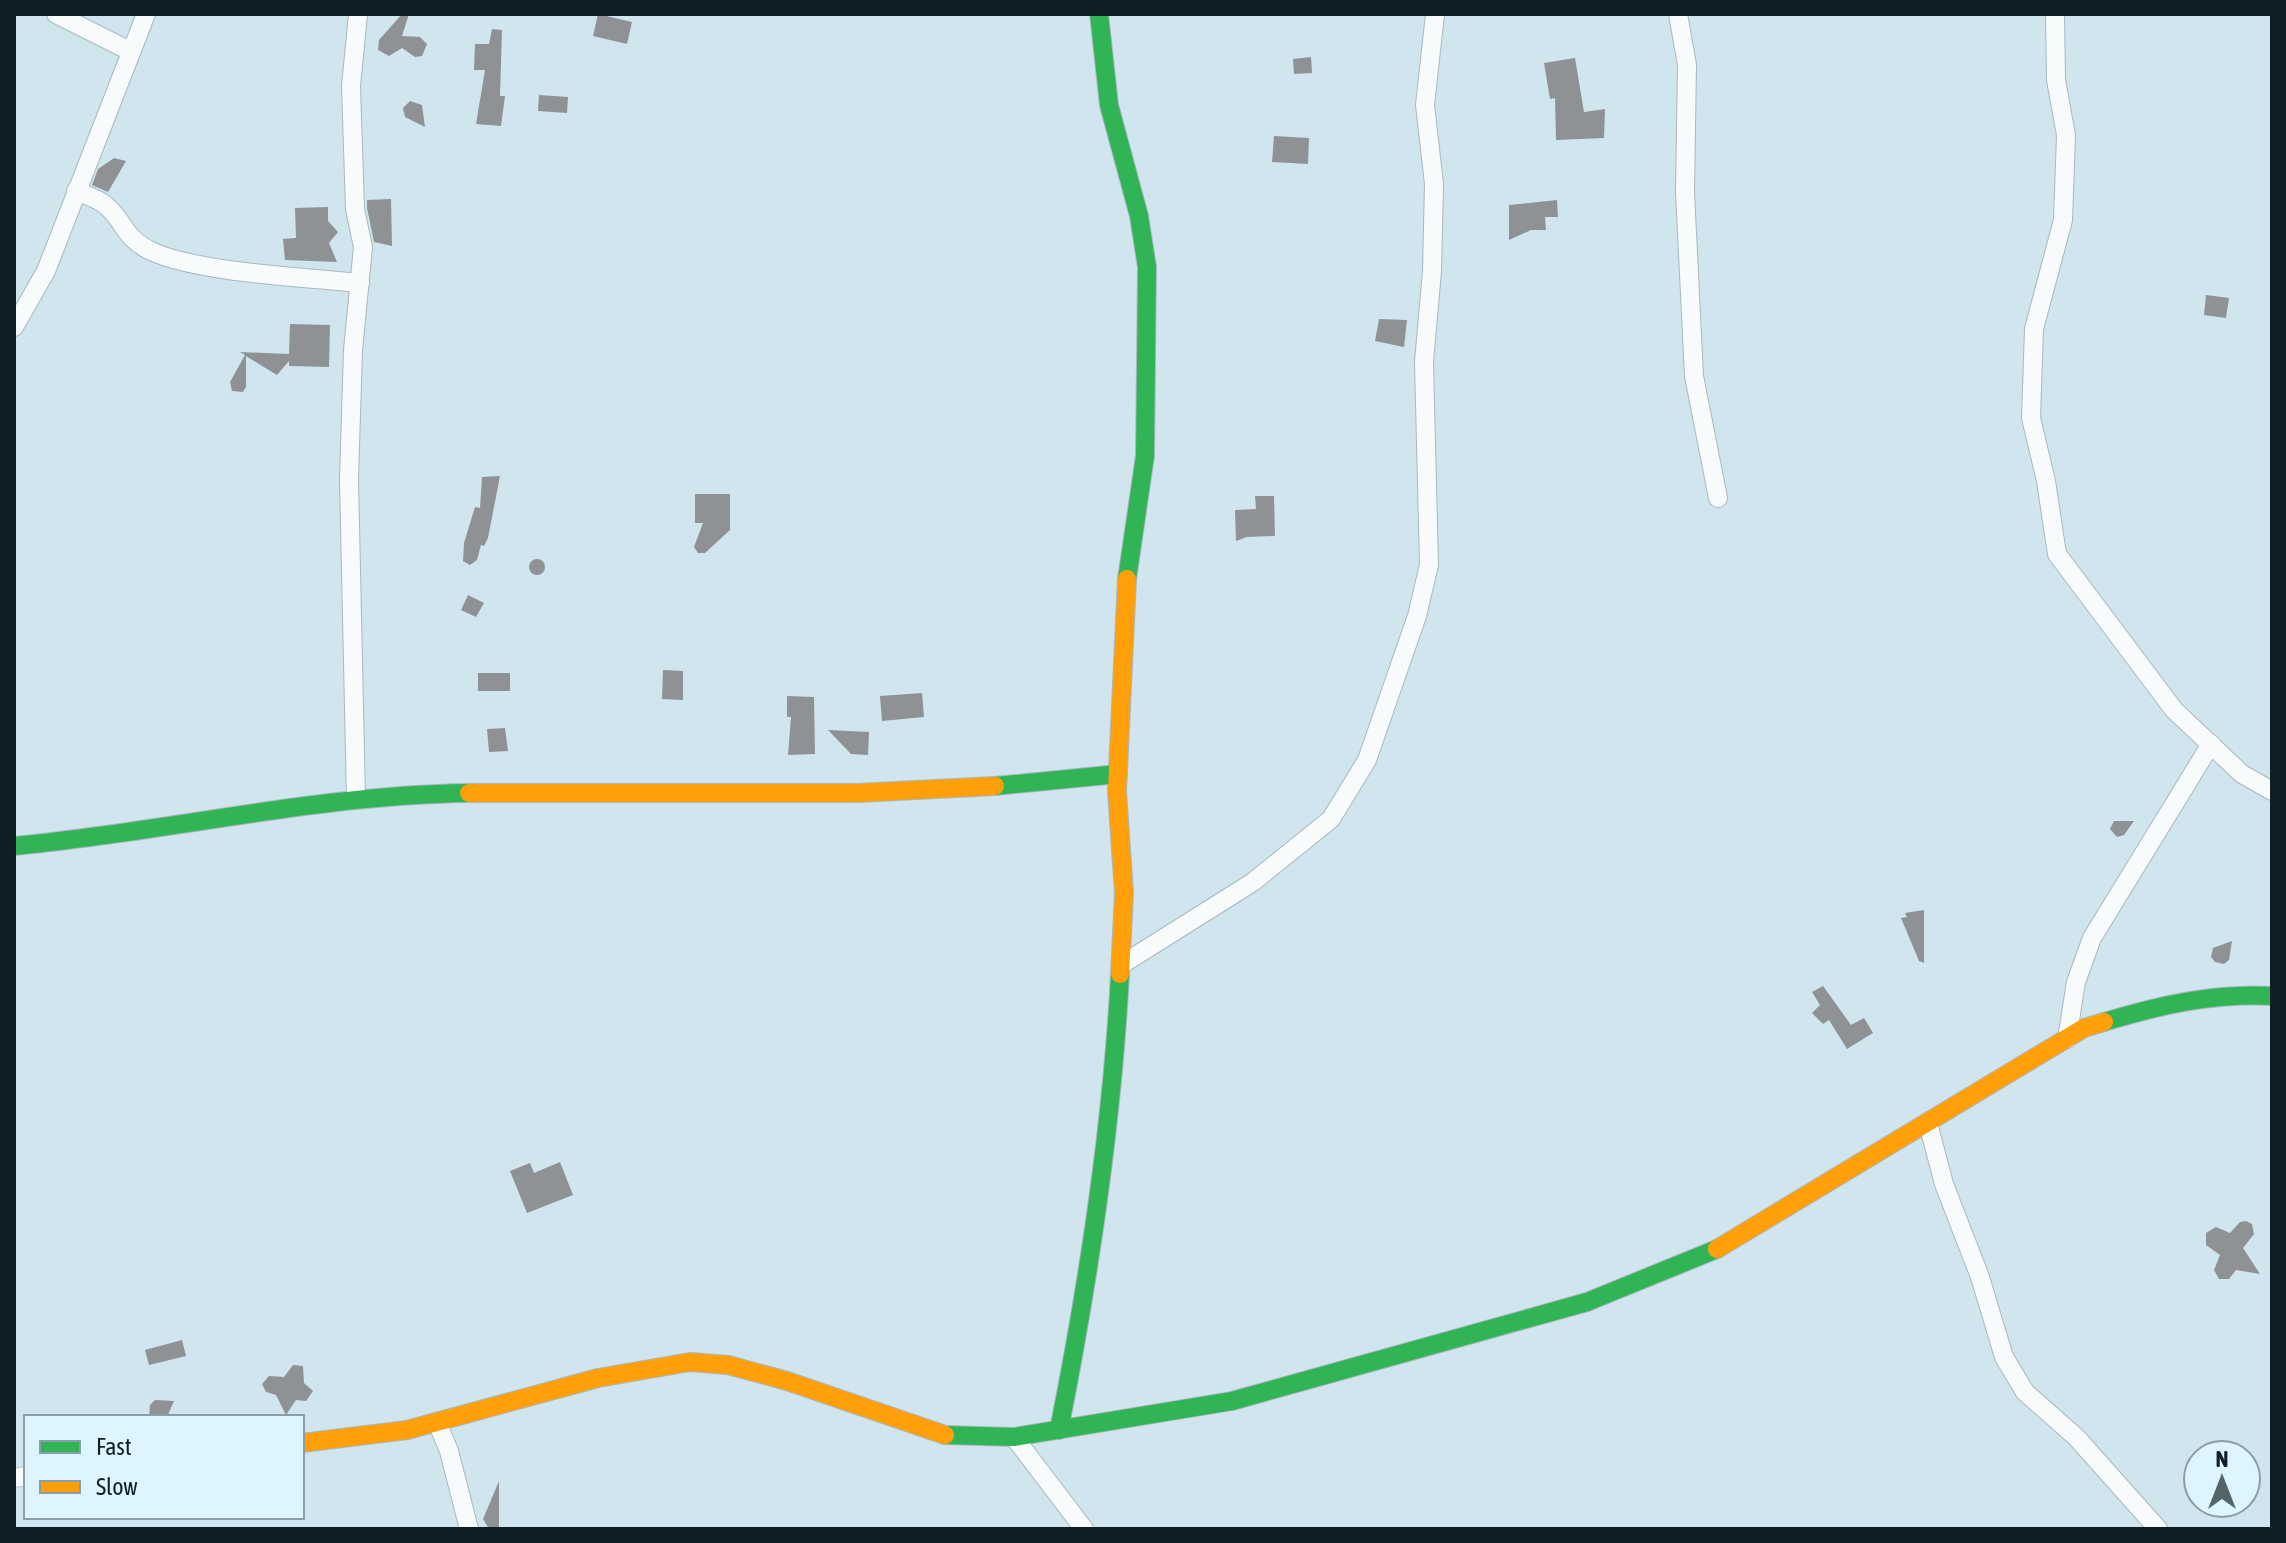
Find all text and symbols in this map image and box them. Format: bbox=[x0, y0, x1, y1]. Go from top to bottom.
legend bbox=[24, 1415, 304, 1519]
text: Fast bbox=[96, 1433, 132, 1460]
north arrow bbox=[2182, 1439, 2262, 1519]
text: N bbox=[2216, 1446, 2228, 1472]
text: Slow bbox=[96, 1473, 138, 1500]

